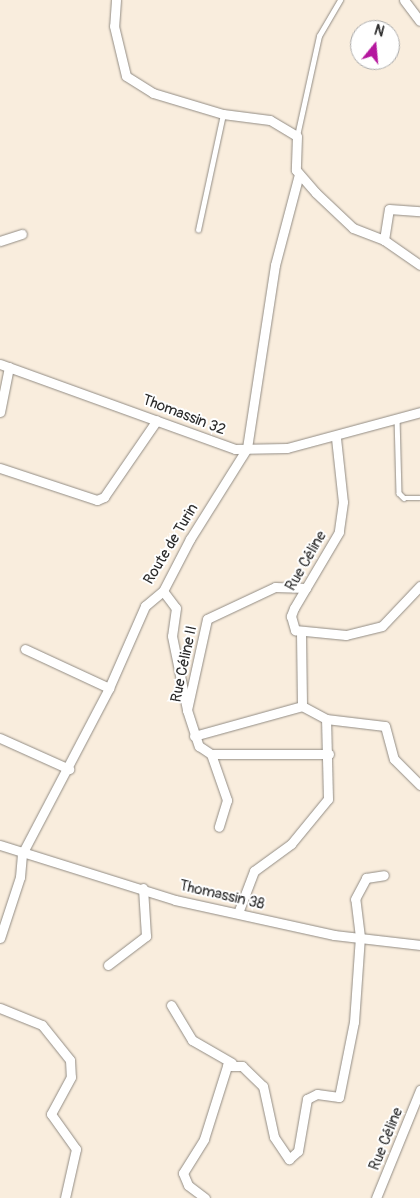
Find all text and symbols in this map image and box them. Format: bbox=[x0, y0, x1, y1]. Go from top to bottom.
north arrow bbox=[350, 20, 400, 70]
text: N bbox=[372, 22, 386, 41]
street label: Thomassin 32 bbox=[140, 391, 228, 439]
street label: Route de Turin bbox=[140, 500, 202, 588]
street label: Rue Céline bbox=[282, 528, 330, 594]
street label: Rue Céline II bbox=[167, 624, 201, 704]
street label: Thomassin 38 bbox=[178, 876, 266, 914]
street label: Rue Céline bbox=[365, 1105, 407, 1173]

